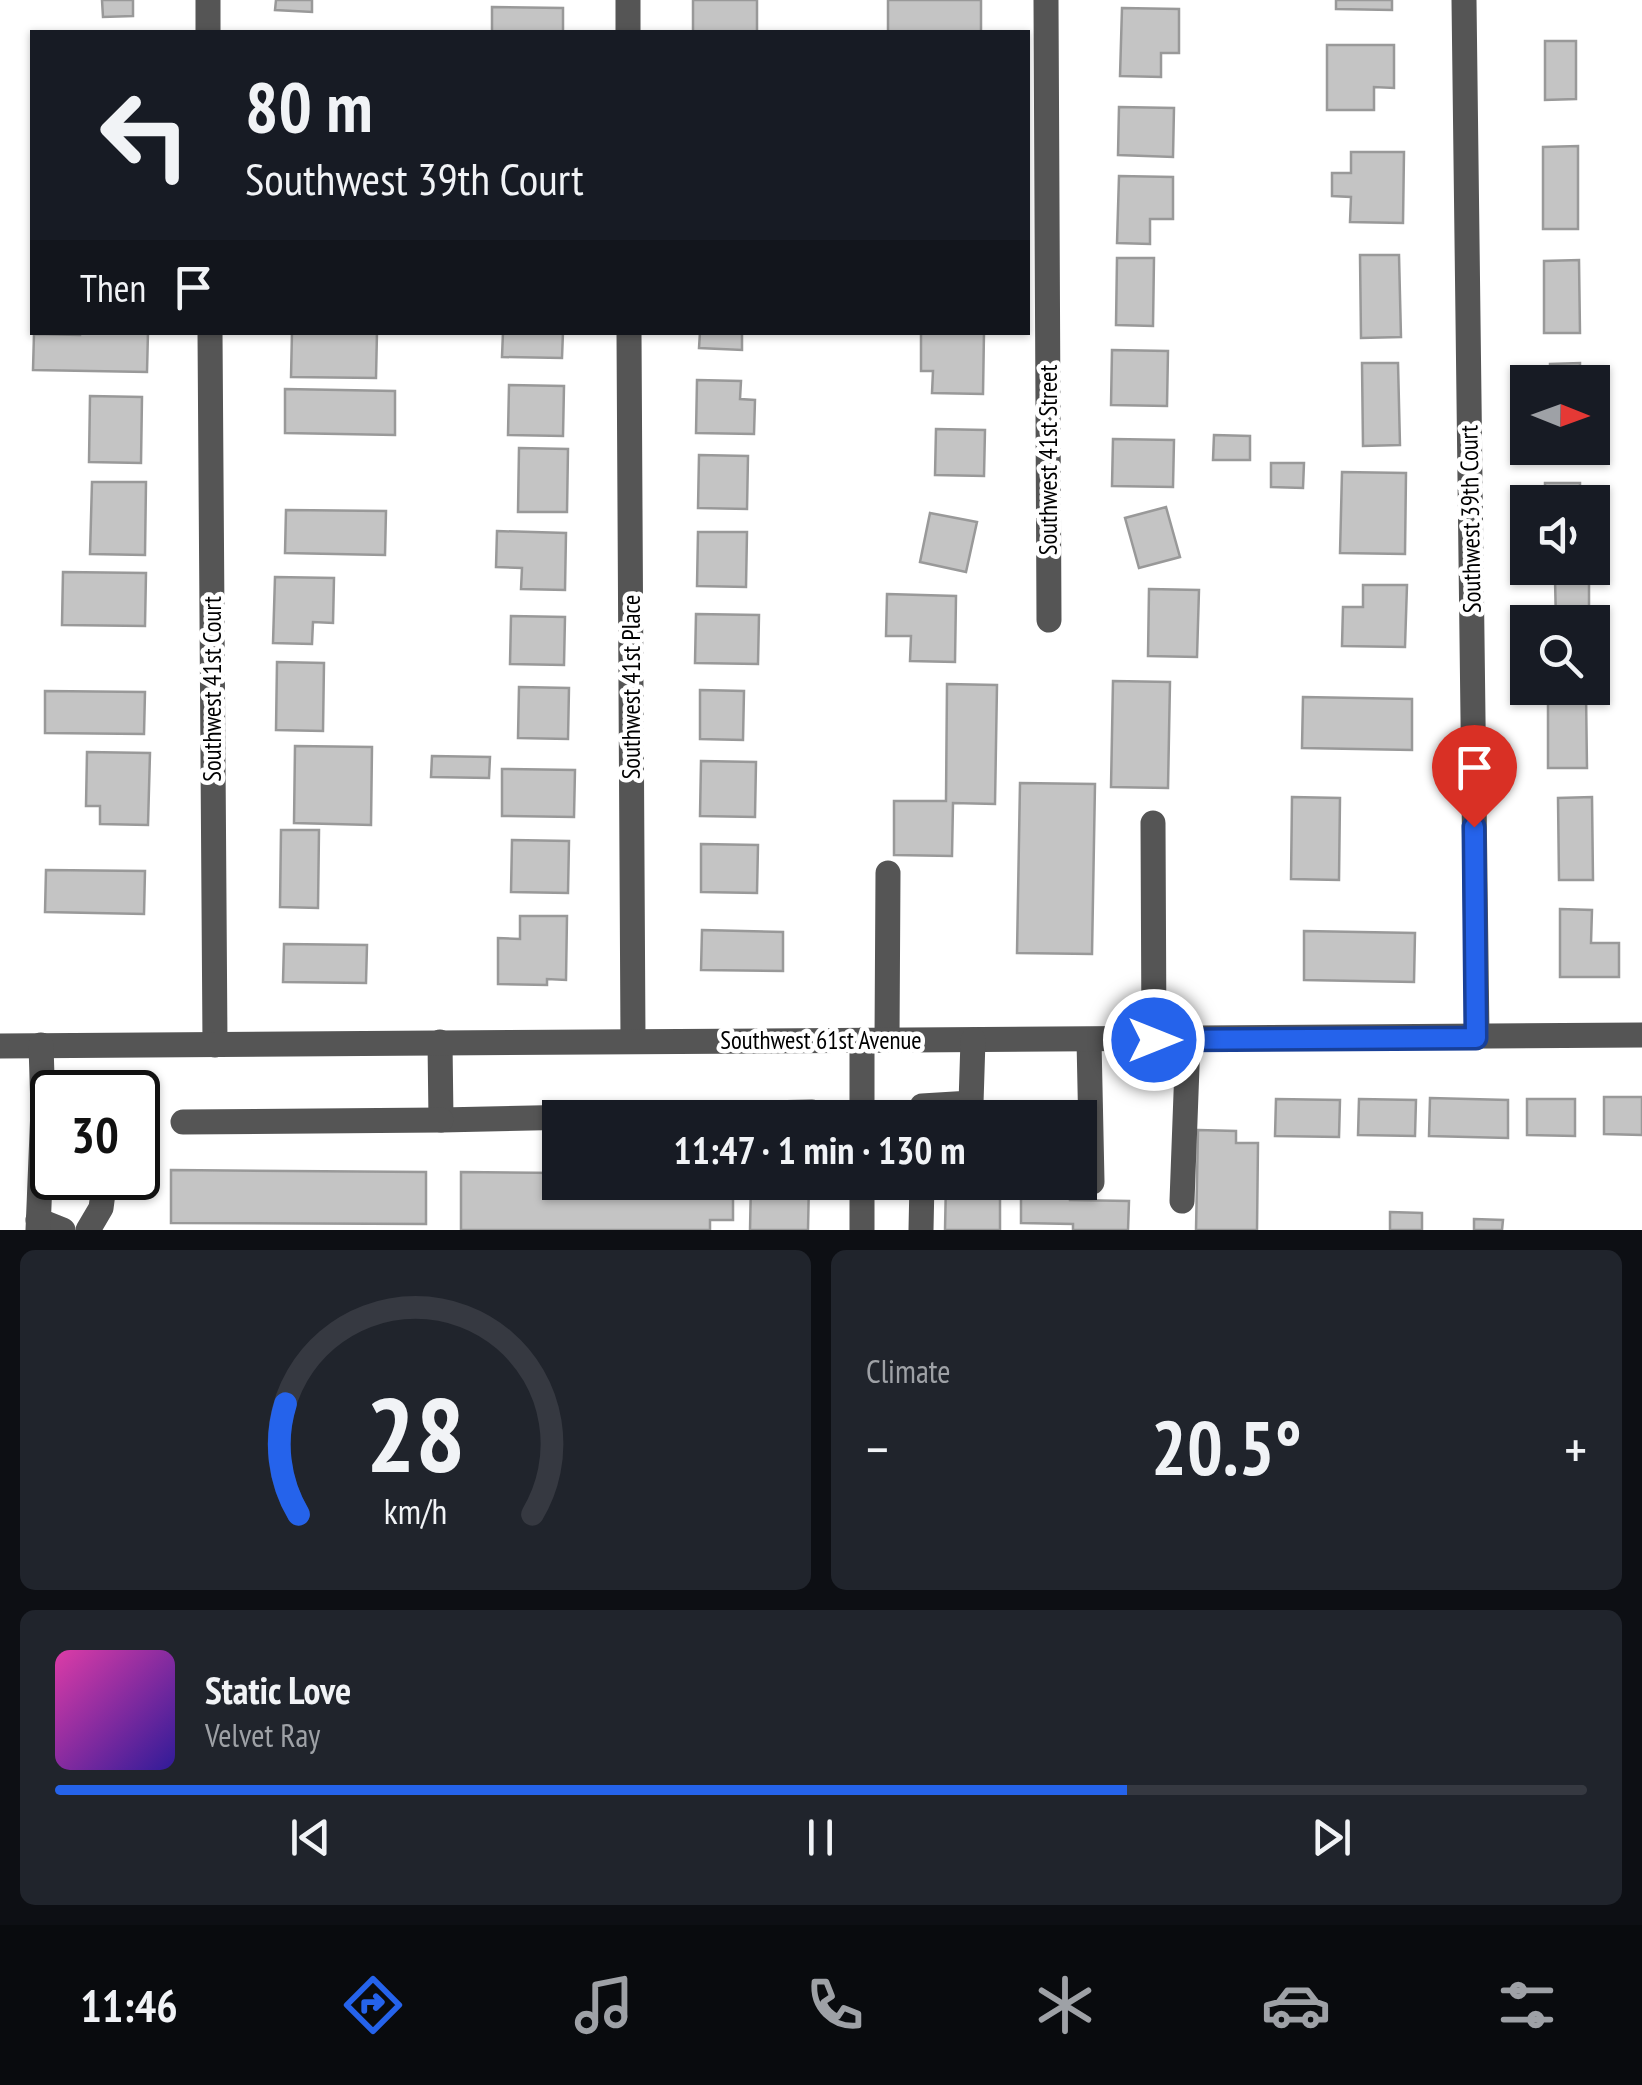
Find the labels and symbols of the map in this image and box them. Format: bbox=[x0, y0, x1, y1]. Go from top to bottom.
street label: Southwest 41st Street bbox=[1032, 365, 1064, 555]
north arrow bbox=[1510, 365, 1610, 465]
street label: Southwest 39th Court bbox=[1452, 425, 1488, 613]
street label: Southwest 41st Place bbox=[615, 595, 647, 779]
street label: Southwest 41st Court bbox=[196, 596, 228, 782]
pin bbox=[1432, 725, 1517, 828]
position arrow bbox=[1102, 988, 1206, 1092]
street label: Southwest 61st Avenue bbox=[720, 1024, 922, 1056]
speed limit sign: 30 bbox=[30, 1070, 160, 1200]

